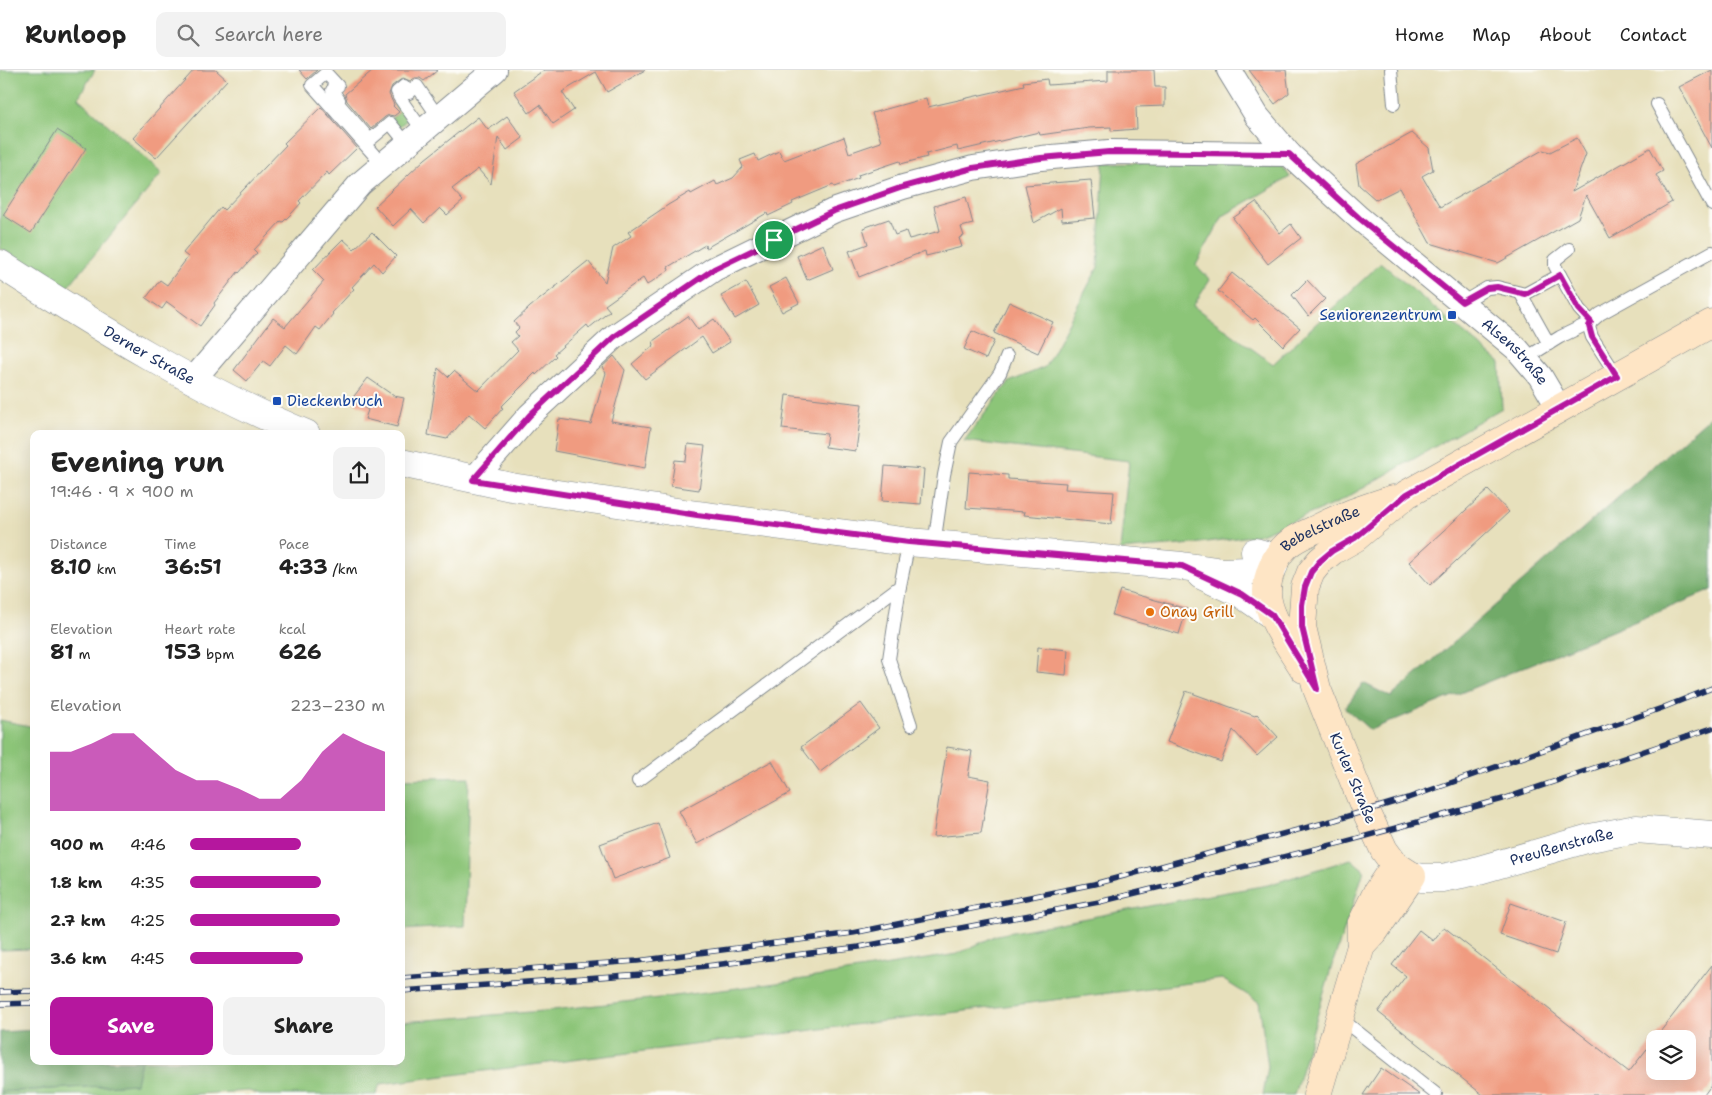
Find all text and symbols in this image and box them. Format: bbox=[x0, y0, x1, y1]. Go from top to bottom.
search box bbox=[156, 12, 506, 57]
text: Runloop bbox=[25, 19, 126, 51]
icon: search bbox=[174, 21, 202, 49]
text: Search here bbox=[214, 22, 323, 47]
text: Home bbox=[1395, 23, 1444, 47]
text: Map bbox=[1472, 23, 1511, 47]
text: About bbox=[1539, 23, 1592, 47]
text: Contact bbox=[1620, 23, 1687, 47]
pin bbox=[753, 219, 795, 261]
icon: arrive bbox=[760, 226, 788, 254]
place label: Seniorenzentrum bbox=[1319, 305, 1442, 325]
marker: Seniorenzentrum bbox=[1446, 309, 1458, 321]
street label: Alsenstraße bbox=[1477, 314, 1553, 388]
street label: Derner Straße bbox=[100, 321, 199, 389]
place label: Dieckenbruch bbox=[287, 391, 383, 411]
marker: Dieckenbruch bbox=[271, 395, 283, 407]
text: Evening run bbox=[50, 443, 225, 481]
button: share bbox=[333, 447, 385, 499]
text: 19:46 · 9 × 900 m bbox=[50, 481, 194, 502]
street label: Bebelstraße bbox=[1276, 501, 1363, 556]
text: Distance bbox=[50, 535, 107, 553]
text: Time bbox=[164, 535, 196, 553]
text: Pace bbox=[279, 535, 309, 553]
text: 8.10 bbox=[50, 553, 92, 581]
text: 36:51 bbox=[164, 553, 222, 581]
text: 4:33 bbox=[279, 553, 328, 581]
text: km bbox=[92, 560, 116, 578]
text: /km bbox=[328, 560, 358, 578]
place label: Onay Grill bbox=[1160, 602, 1234, 622]
marker: Onay Grill bbox=[1144, 606, 1156, 618]
text: Elevation bbox=[50, 620, 113, 638]
text: Heart rate bbox=[164, 620, 236, 638]
text: kcal bbox=[279, 620, 306, 638]
text: 81 bbox=[50, 638, 74, 666]
text: 153 bbox=[164, 638, 201, 666]
text: 626 bbox=[279, 638, 322, 666]
text: m bbox=[74, 645, 91, 663]
text: bpm bbox=[201, 645, 234, 663]
text: Elevation bbox=[50, 695, 122, 716]
text: 223–230 m bbox=[290, 695, 385, 716]
street label: Kurler Straße bbox=[1325, 729, 1381, 827]
street label: Preußenstraße bbox=[1508, 824, 1615, 871]
text: 900 m bbox=[50, 834, 104, 855]
text: 4:46 bbox=[130, 834, 166, 855]
text: 1.8 km bbox=[50, 872, 102, 893]
text: 4:35 bbox=[130, 872, 165, 893]
text: 2.7 km bbox=[50, 910, 105, 931]
text: 4:25 bbox=[130, 910, 165, 931]
text: 3.6 km bbox=[50, 948, 107, 969]
text: 4:45 bbox=[130, 948, 165, 969]
button: Save bbox=[50, 997, 213, 1055]
button: Share bbox=[223, 997, 385, 1055]
map controls bbox=[1646, 1030, 1696, 1080]
button: layers bbox=[1646, 1030, 1696, 1080]

